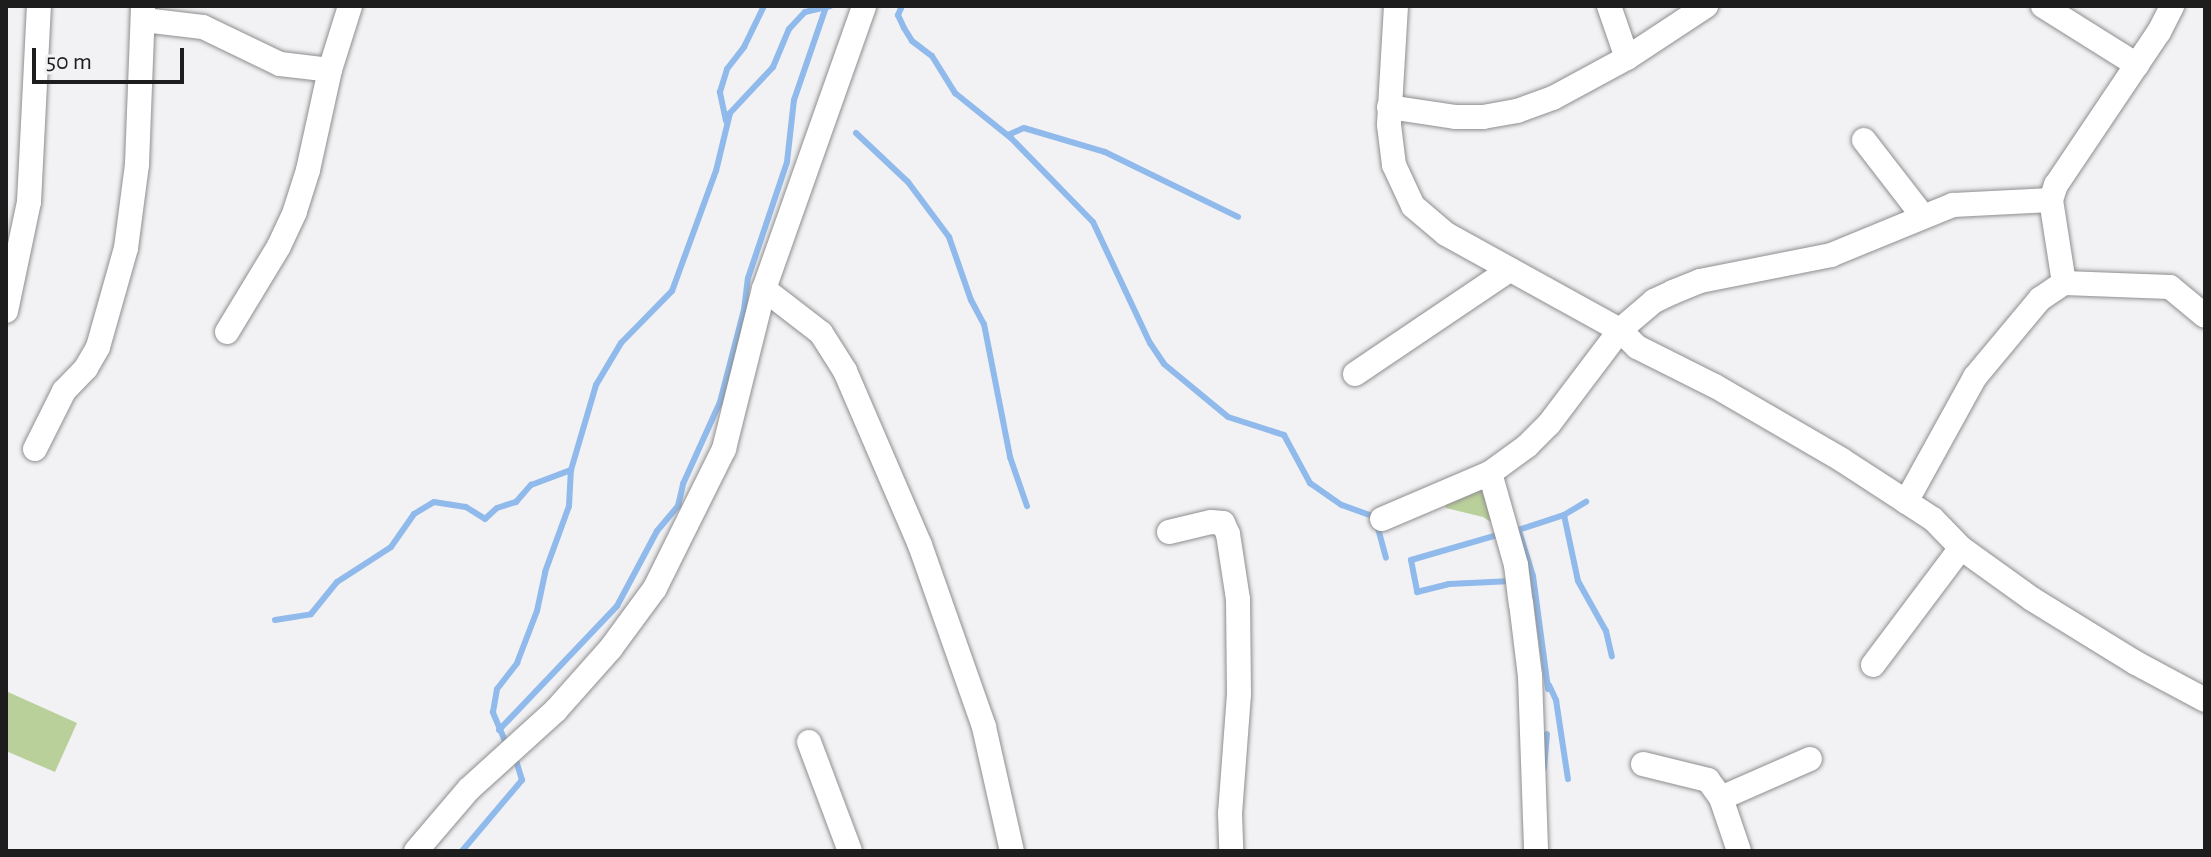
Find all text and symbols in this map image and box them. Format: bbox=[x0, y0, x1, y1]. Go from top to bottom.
scale bar bbox=[36, 32, 188, 82]
text: 50 m bbox=[46, 50, 92, 74]

